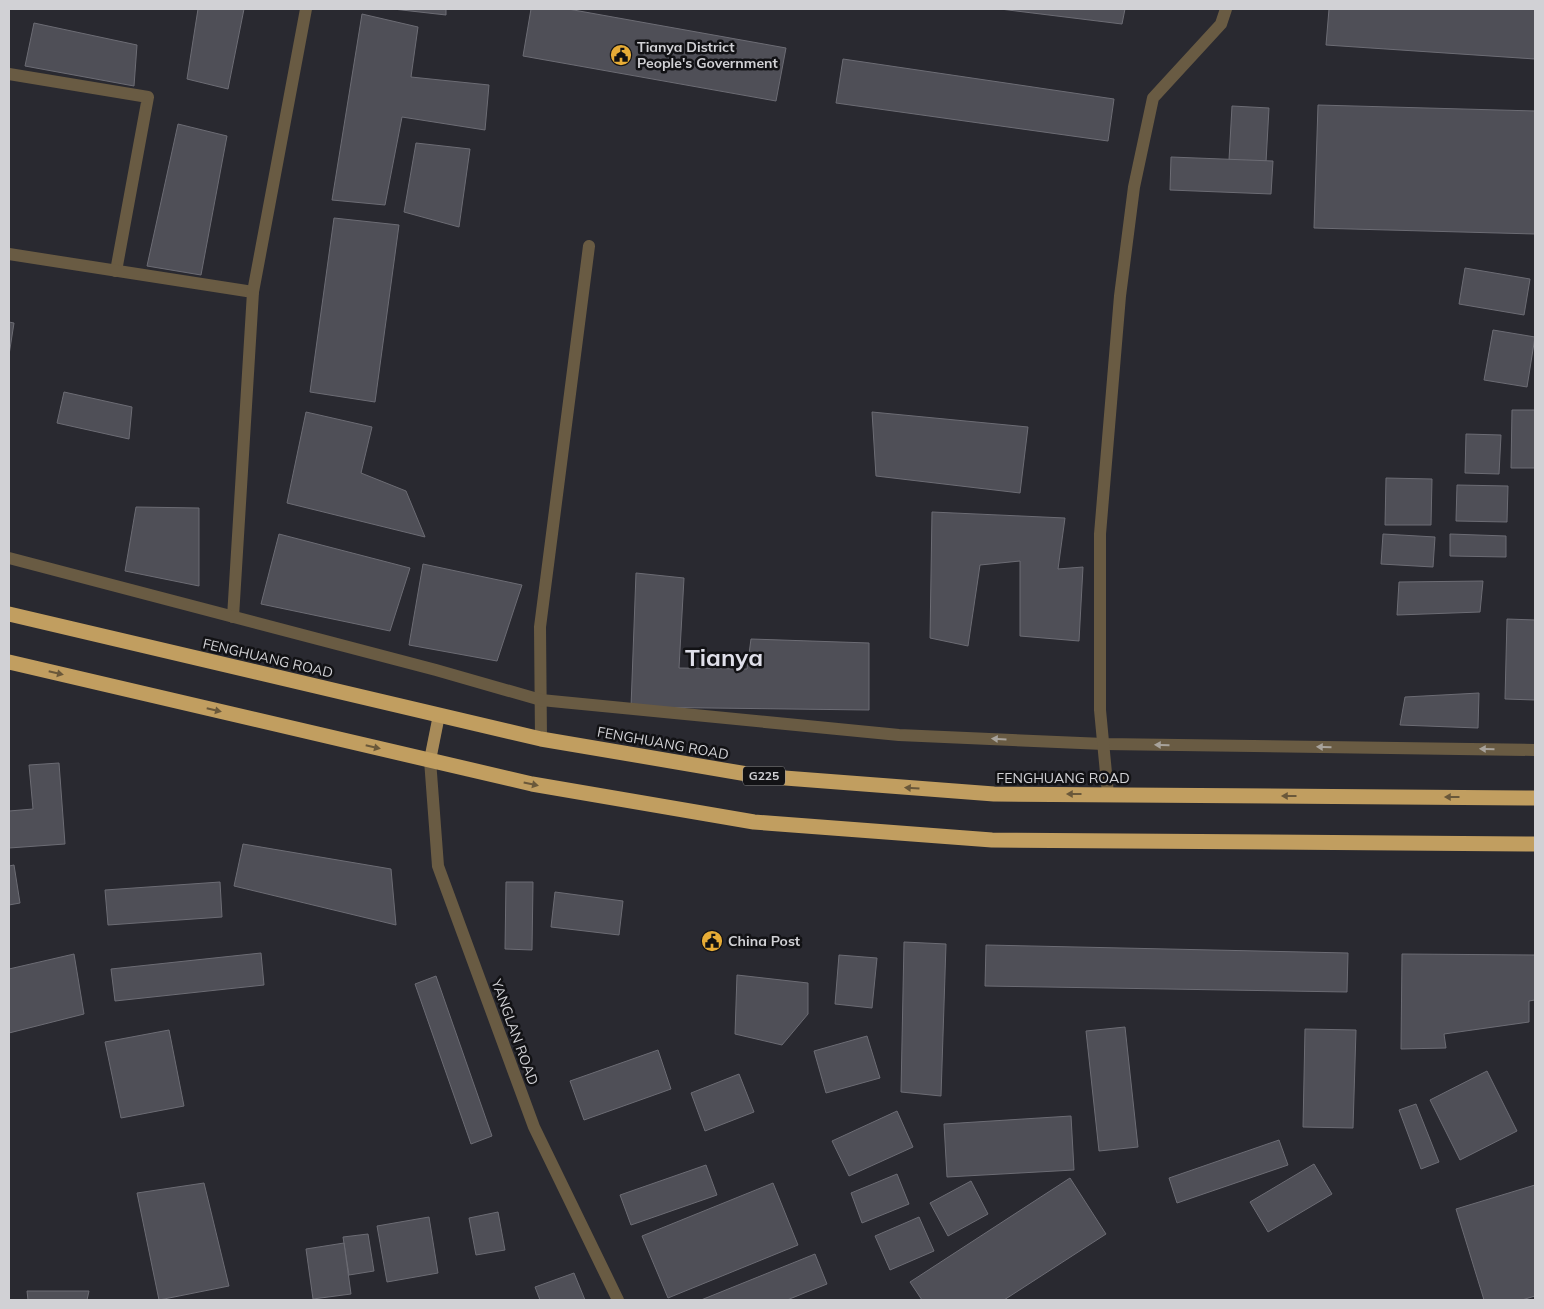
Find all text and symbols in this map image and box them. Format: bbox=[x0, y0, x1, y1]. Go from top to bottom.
place label: Tianya District People's Government bbox=[637, 38, 778, 72]
public building icon: Tianya District People's Government bbox=[609, 43, 633, 67]
street label: FENGHUANG ROAD bbox=[201, 634, 335, 682]
district label: Tianya bbox=[685, 642, 763, 672]
one-way arrow bbox=[49, 669, 64, 677]
one-way arrow bbox=[207, 706, 222, 714]
street label: FENGHUANG ROAD bbox=[596, 723, 730, 763]
one-way arrow bbox=[991, 735, 1007, 743]
one-way arrow bbox=[1153, 741, 1169, 749]
one-way arrow bbox=[365, 743, 380, 751]
one-way arrow bbox=[1316, 743, 1332, 751]
one-way arrow bbox=[1478, 745, 1494, 753]
road number: G225 bbox=[743, 766, 785, 786]
street label: FENGHUANG ROAD bbox=[996, 769, 1130, 787]
one-way arrow bbox=[523, 780, 539, 788]
one-way arrow bbox=[903, 783, 919, 791]
one-way arrow bbox=[1066, 790, 1082, 798]
one-way arrow bbox=[1281, 792, 1297, 800]
one-way arrow bbox=[1443, 793, 1459, 801]
public building icon: China Post bbox=[700, 929, 724, 953]
place label: China Post bbox=[728, 932, 801, 950]
street label: YANGLAN ROAD bbox=[487, 976, 542, 1087]

